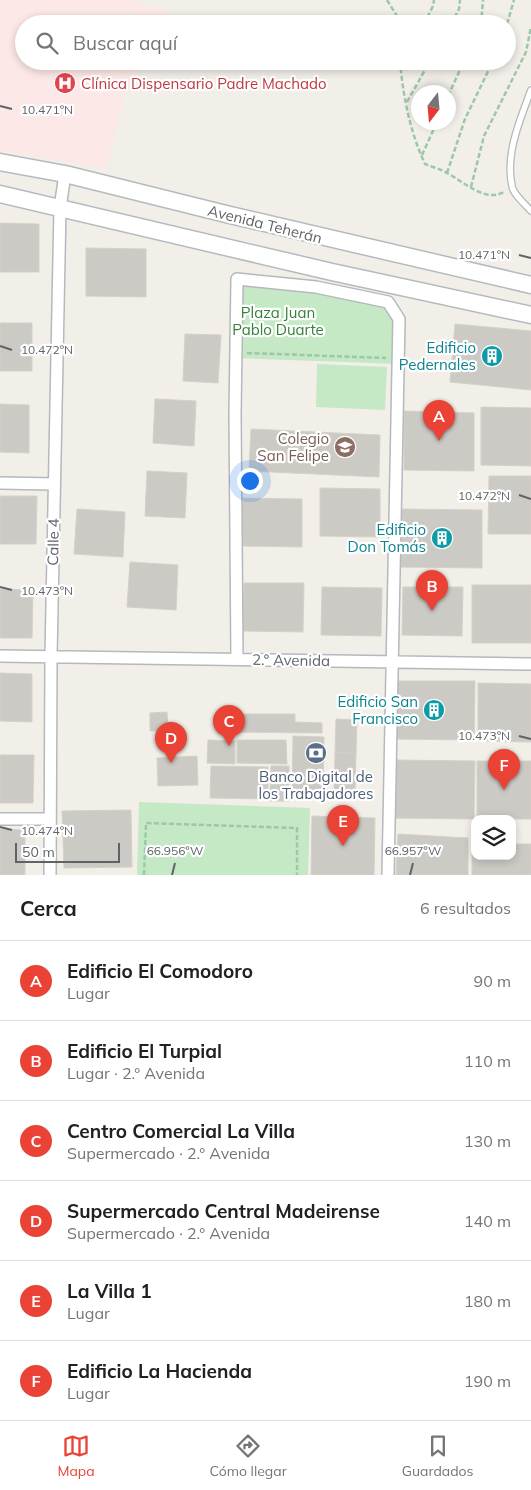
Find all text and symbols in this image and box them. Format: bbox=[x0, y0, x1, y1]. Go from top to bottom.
search box bbox=[15, 15, 516, 70]
icon: search bbox=[33, 29, 61, 57]
text: Buscar aquí bbox=[73, 31, 177, 55]
hospital icon: Clínica Dispensario Padre Machado bbox=[53, 71, 77, 95]
place label: Clínica Dispensario Padre Machado bbox=[81, 74, 327, 93]
north arrow bbox=[411, 85, 456, 130]
text: 10.471°N bbox=[21, 102, 73, 117]
street label: Avenida Teherán bbox=[206, 201, 324, 247]
text: 10.471°N bbox=[458, 247, 510, 262]
park label: Plaza Juan Pablo Duarte bbox=[232, 303, 324, 339]
place label: Edificio Pedernales bbox=[399, 338, 476, 374]
text: 10.472°N bbox=[21, 342, 73, 357]
building icon: Edificio Pedernales bbox=[480, 344, 504, 368]
pin: A bbox=[423, 400, 455, 441]
place label: Colegio San Felipe bbox=[257, 429, 329, 465]
school or university icon: Colegio San Felipe bbox=[333, 435, 357, 459]
your location bbox=[237, 468, 263, 494]
text: 10.472°N bbox=[458, 488, 510, 503]
street label: Calle 4 bbox=[43, 518, 63, 566]
place label: Edificio Don Tomás bbox=[347, 520, 426, 556]
building icon: Edificio Don Tomás bbox=[430, 526, 454, 550]
pin: B bbox=[416, 570, 448, 611]
text: 10.473°N bbox=[21, 583, 73, 598]
street label: 2.° Avenida bbox=[252, 650, 330, 670]
place label: Edificio San Francisco bbox=[337, 692, 418, 728]
building icon: Edificio San Francisco bbox=[422, 698, 446, 722]
pin: C bbox=[213, 705, 245, 746]
pin: D bbox=[155, 722, 187, 763]
text: 10.473°N bbox=[458, 728, 510, 743]
bank icon: Banco Digital de los Trabajadores bbox=[304, 741, 328, 765]
pin: F bbox=[488, 749, 520, 790]
place label: Banco Digital de los Trabajadores bbox=[259, 767, 373, 803]
pin: E bbox=[327, 805, 359, 846]
map controls bbox=[471, 815, 516, 860]
button: layers bbox=[471, 815, 516, 860]
text: 10.474°N bbox=[21, 823, 73, 838]
scale bar bbox=[15, 840, 120, 863]
text: 50 m bbox=[22, 843, 55, 861]
text: 66.956°W bbox=[147, 843, 203, 858]
text: 66.957°W bbox=[385, 843, 441, 858]
text: Cerca bbox=[20, 895, 77, 921]
text: 6 resultados bbox=[420, 898, 511, 918]
text: Edificio El Comodoro bbox=[67, 959, 253, 983]
text: A bbox=[30, 971, 42, 991]
text: 90 m bbox=[474, 971, 511, 991]
text: Lugar bbox=[67, 983, 110, 1003]
text: Edificio El Turpial bbox=[67, 1039, 222, 1063]
text: B bbox=[30, 1051, 42, 1071]
text: 110 m bbox=[464, 1051, 511, 1071]
text: Lugar · 2.° Avenida bbox=[67, 1063, 205, 1083]
text: Centro Comercial La Villa bbox=[67, 1119, 295, 1143]
text: C bbox=[31, 1131, 41, 1151]
text: 130 m bbox=[464, 1131, 511, 1151]
text: Supermercado · 2.° Avenida bbox=[67, 1143, 270, 1163]
text: Supermercado Central Madeirense bbox=[67, 1199, 380, 1223]
text: D bbox=[30, 1211, 42, 1231]
text: 140 m bbox=[464, 1211, 511, 1231]
text: Supermercado · 2.° Avenida bbox=[67, 1223, 270, 1243]
text: La Villa 1 bbox=[67, 1279, 152, 1303]
text: E bbox=[31, 1291, 41, 1311]
text: 180 m bbox=[464, 1291, 511, 1311]
text: Lugar bbox=[67, 1303, 110, 1323]
text: Edificio La Hacienda bbox=[67, 1359, 252, 1383]
text: F bbox=[31, 1371, 41, 1391]
text: 190 m bbox=[464, 1371, 511, 1391]
text: Lugar bbox=[67, 1383, 110, 1403]
tab: Mapa bbox=[57, 1432, 95, 1480]
tab: Cómo llegar bbox=[210, 1432, 287, 1480]
tab: Guardados bbox=[402, 1432, 474, 1480]

